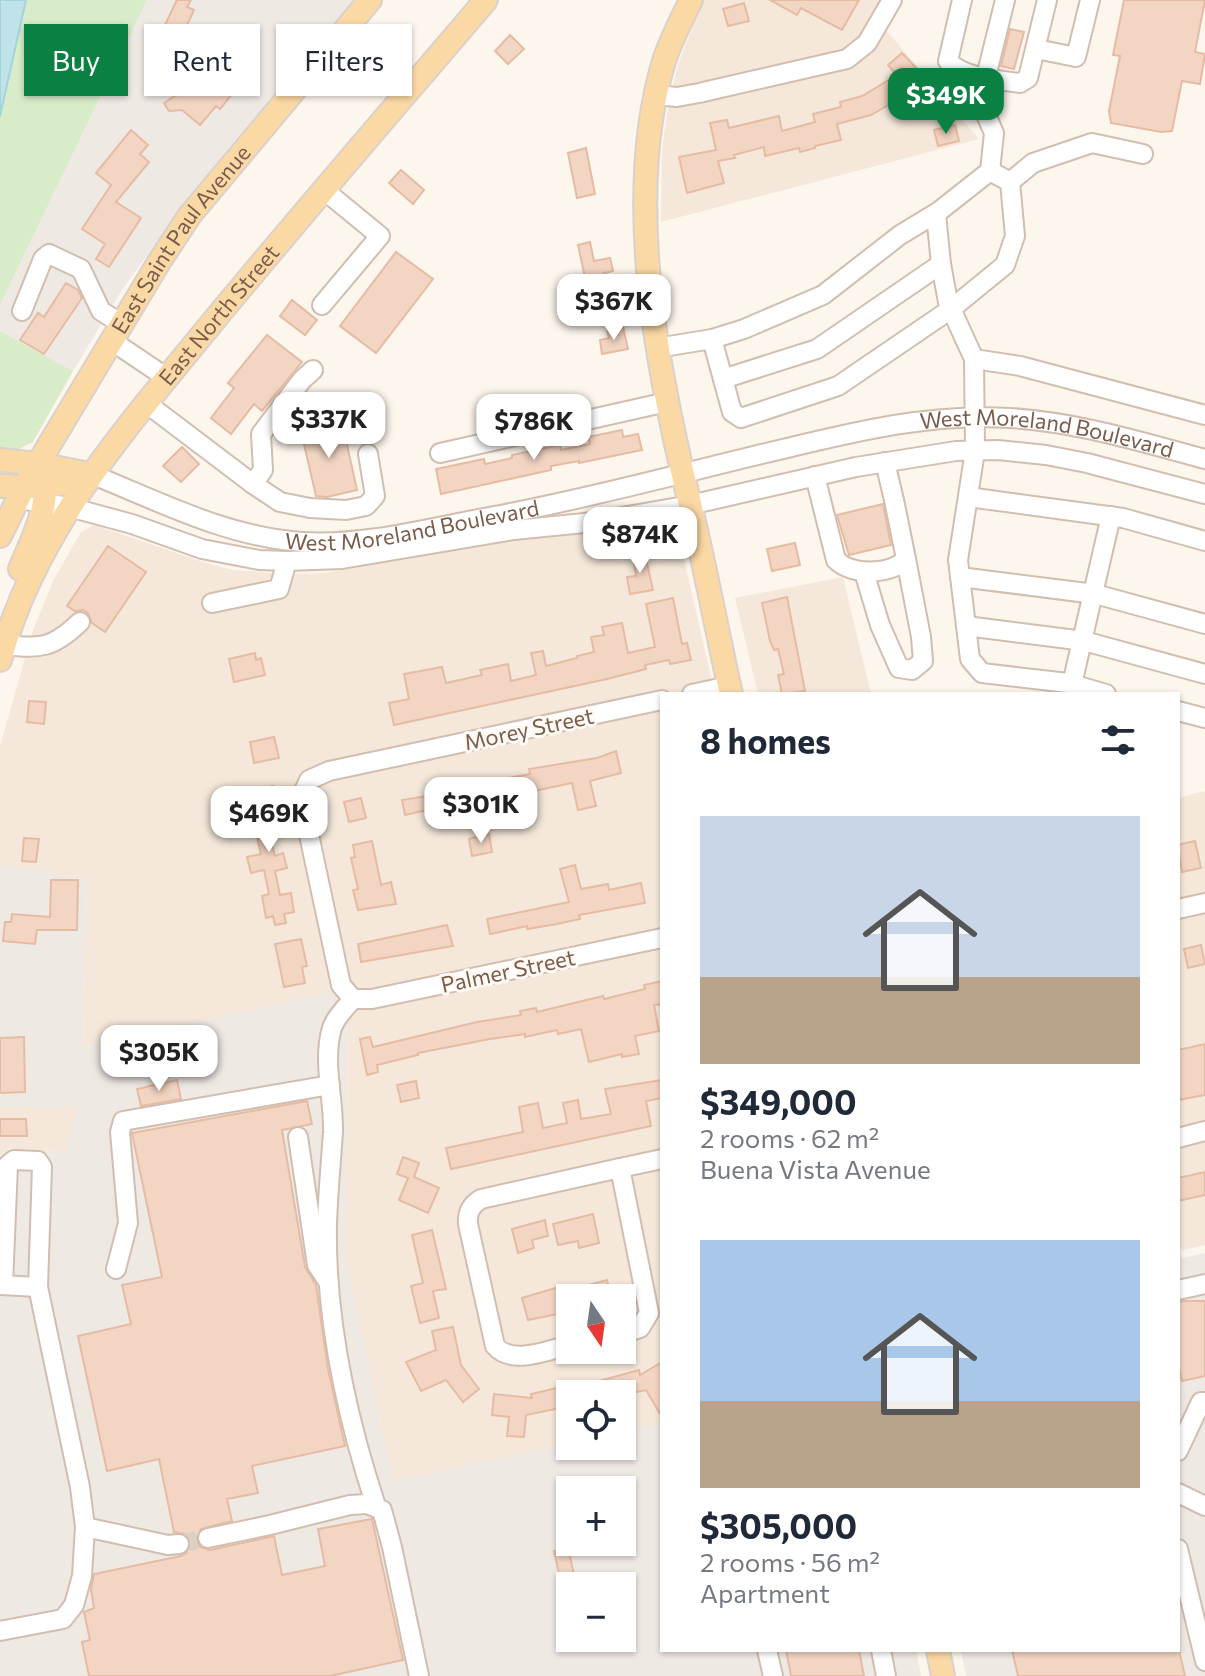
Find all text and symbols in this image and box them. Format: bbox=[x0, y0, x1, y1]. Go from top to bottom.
chip: Buy bbox=[24, 24, 128, 96]
chip: Rent bbox=[144, 24, 260, 96]
chip: Filters bbox=[276, 24, 412, 96]
pin: $349K bbox=[890, 68, 1002, 136]
text: $349K bbox=[906, 78, 986, 109]
street label: East Saint Paul Avenue bbox=[105, 139, 256, 338]
street label: East North Street bbox=[152, 239, 285, 390]
pin: $367K bbox=[558, 274, 670, 342]
text: $367K bbox=[575, 284, 653, 315]
pin: $337K bbox=[273, 392, 385, 460]
pin: $786K bbox=[478, 394, 590, 462]
text: $337K bbox=[290, 402, 368, 433]
street label: West Moreland Boulevard bbox=[918, 403, 1177, 463]
text: $786K bbox=[494, 404, 574, 435]
street label: West Moreland Boulevard bbox=[284, 494, 541, 556]
pin: $874K bbox=[584, 507, 696, 575]
text: $874K bbox=[601, 517, 679, 548]
street label: Morey Street bbox=[462, 702, 596, 755]
icon: filters bbox=[1096, 718, 1140, 762]
text: 8 homes bbox=[700, 719, 831, 761]
pin: $301K bbox=[425, 777, 537, 845]
pin: $469K bbox=[213, 786, 325, 854]
text: $301K bbox=[442, 787, 520, 818]
text: $469K bbox=[229, 796, 309, 827]
icon: home bbox=[848, 868, 992, 1012]
street label: Palmer Street bbox=[438, 943, 578, 998]
pin: $305K bbox=[103, 1025, 215, 1093]
text: $305K bbox=[119, 1035, 199, 1066]
text: $349,000 bbox=[700, 1080, 857, 1122]
text: 2 rooms · 62 m² bbox=[700, 1122, 879, 1153]
text: Buena Vista Avenue bbox=[700, 1153, 931, 1184]
north arrow bbox=[556, 1284, 636, 1364]
map controls bbox=[556, 1284, 636, 1652]
icon: home bbox=[848, 1292, 992, 1436]
button: locate bbox=[556, 1380, 636, 1460]
button: + bbox=[556, 1476, 636, 1556]
text: $305,000 bbox=[700, 1504, 857, 1546]
text: 2 rooms · 56 m² bbox=[700, 1546, 880, 1577]
button: − bbox=[556, 1572, 636, 1652]
text: Apartment bbox=[700, 1577, 830, 1608]

